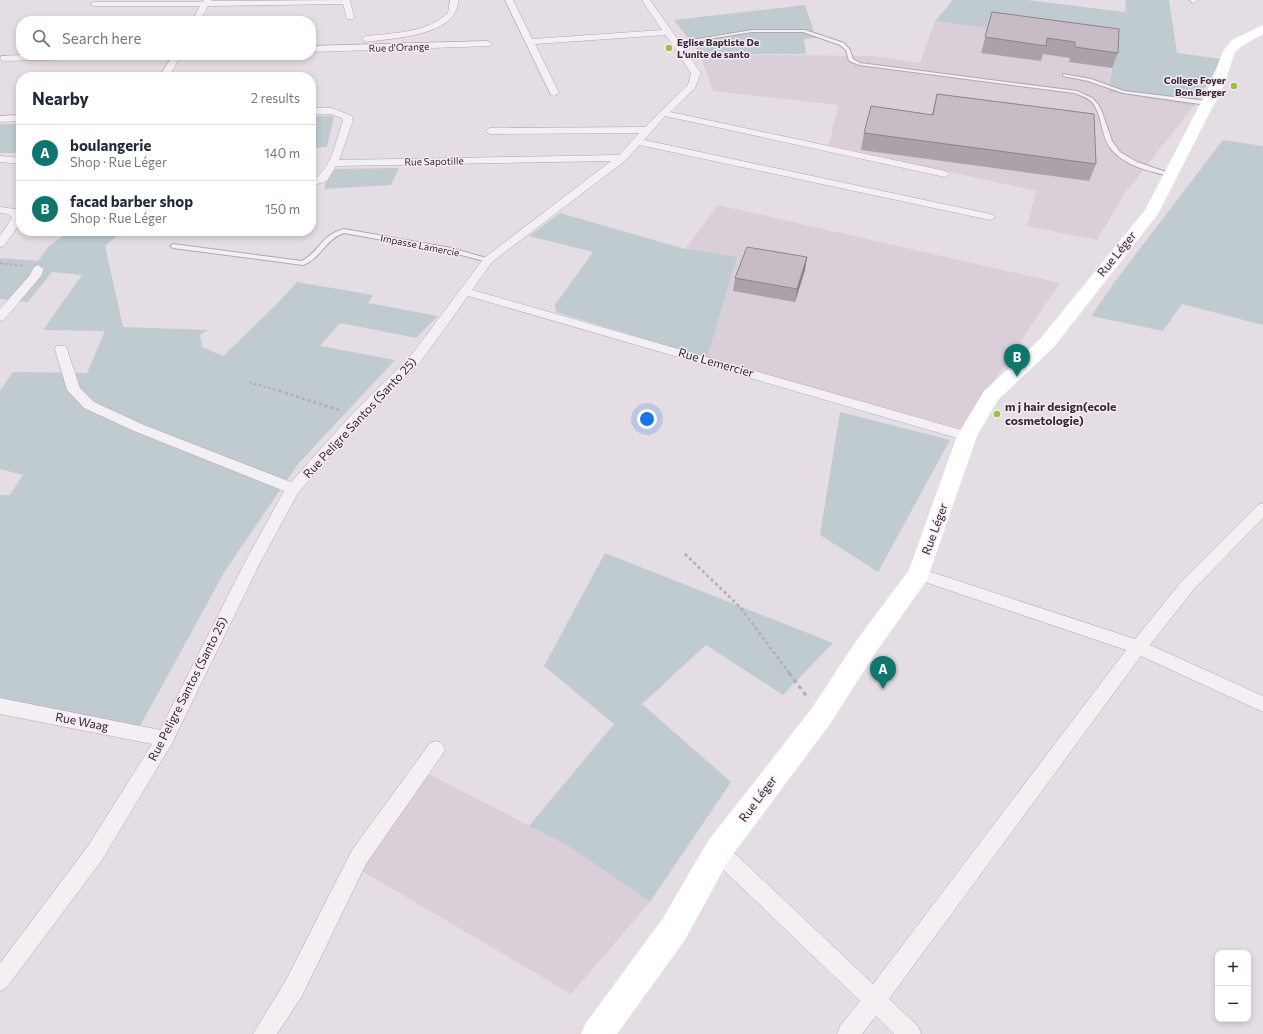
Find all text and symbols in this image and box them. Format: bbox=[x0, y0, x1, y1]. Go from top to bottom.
search box bbox=[16, 16, 316, 60]
icon: search bbox=[30, 27, 52, 49]
text: Search here bbox=[62, 29, 141, 47]
place label: Eglise Baptiste De L'unite de santo bbox=[677, 36, 759, 60]
street label: Rue d'Orange bbox=[368, 40, 430, 54]
marker: Eglise Baptiste De L'unite de santo bbox=[664, 43, 674, 53]
place label: College Foyer Bon Berger bbox=[1164, 74, 1226, 98]
marker: College Foyer Bon Berger bbox=[1229, 81, 1239, 91]
text: Nearby bbox=[32, 88, 89, 109]
text: 2 results bbox=[251, 90, 300, 106]
text: boulangerie bbox=[70, 136, 151, 154]
text: A bbox=[40, 145, 50, 161]
text: 140 m bbox=[264, 145, 300, 161]
text: Shop · Rue Léger bbox=[70, 154, 167, 170]
street label: Rue Sapotille bbox=[404, 154, 464, 168]
text: facad barber shop bbox=[70, 192, 193, 210]
text: B bbox=[41, 201, 49, 217]
text: 150 m bbox=[265, 201, 300, 217]
text: Shop · Rue Léger bbox=[70, 210, 167, 226]
street label: Rue Léger bbox=[1094, 228, 1139, 279]
street label: Impasse Lamercie bbox=[379, 231, 461, 259]
pin: B bbox=[1004, 344, 1030, 377]
street label: Rue Lemercier bbox=[677, 345, 756, 380]
street label: Rue Peligre Santos (Santo 25) bbox=[300, 354, 419, 480]
place label: m j hair design(ecole cosmetologie) bbox=[1005, 399, 1116, 427]
your location bbox=[637, 409, 657, 429]
marker: m j hair design(ecole cosmetologie) bbox=[992, 409, 1002, 419]
street label: Rue Léger bbox=[918, 501, 950, 556]
street label: Rue Peligre Santos (Santo 25) bbox=[145, 614, 230, 763]
pin: A bbox=[870, 656, 896, 689]
street label: Rue Waag bbox=[54, 709, 111, 733]
street label: Rue Léger bbox=[735, 772, 779, 824]
map controls bbox=[1215, 950, 1251, 1022]
button: + bbox=[1215, 950, 1251, 986]
button: − bbox=[1215, 986, 1251, 1022]

